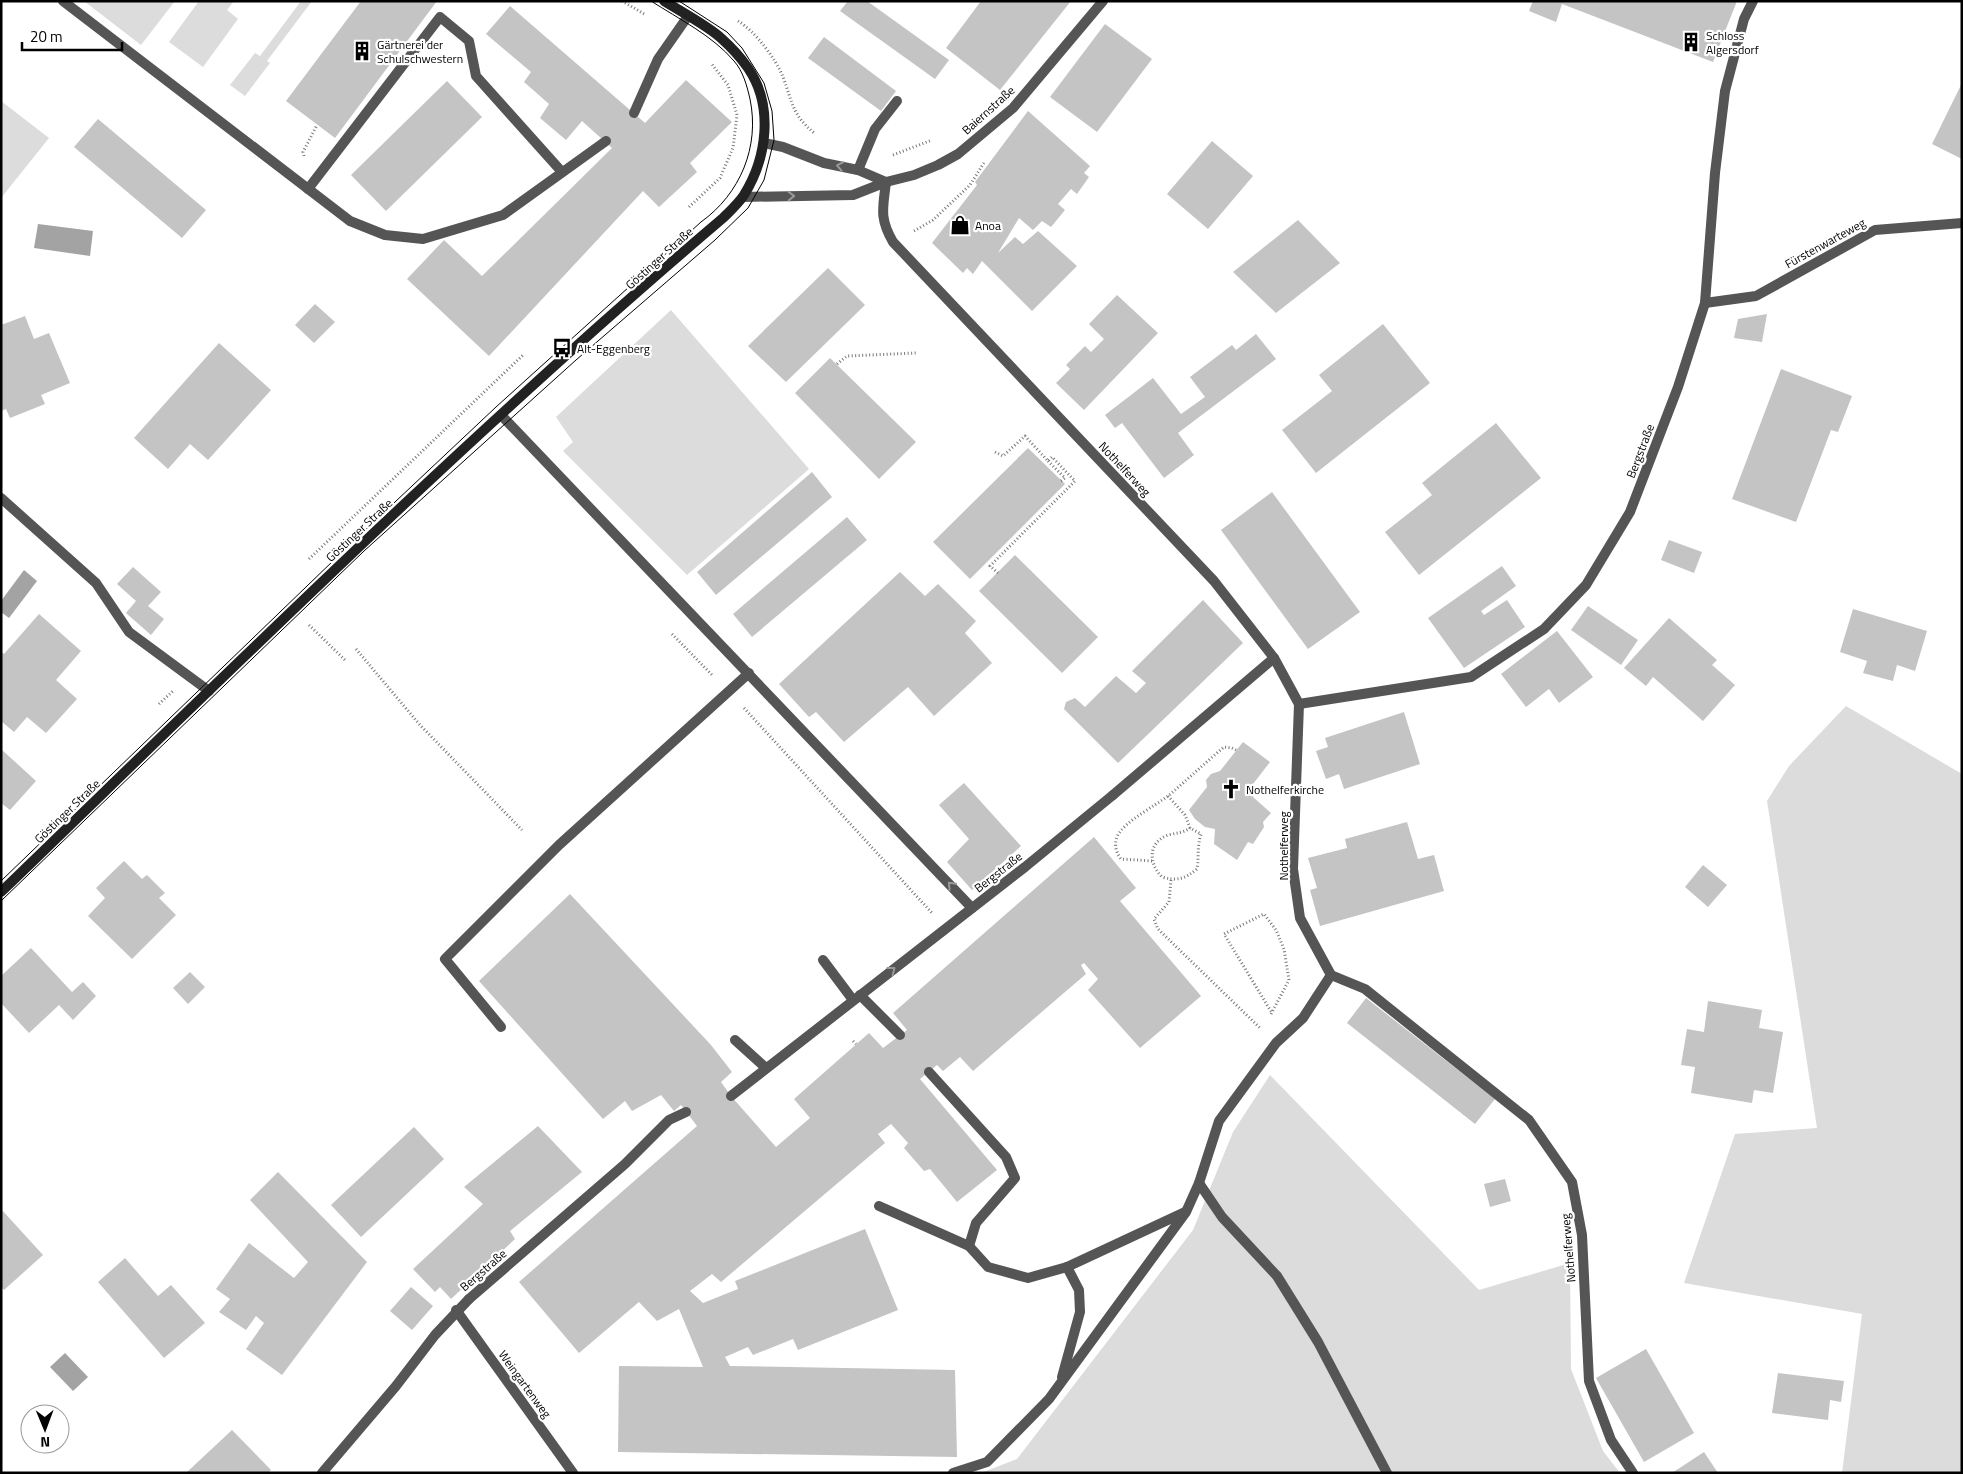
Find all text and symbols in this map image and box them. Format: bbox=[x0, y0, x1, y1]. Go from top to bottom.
scale bar bbox=[22, 20, 122, 52]
text: 20 m bbox=[30, 25, 63, 48]
place label: Schloss Algersdorf bbox=[1706, 26, 1759, 59]
building icon: Schloss Algersdorf bbox=[1680, 31, 1702, 53]
place label: Gärtnerei der Schulschwestern bbox=[377, 35, 463, 68]
building icon: Gärtnerei der Schulschwestern bbox=[351, 40, 373, 62]
street label: Baiernstraße bbox=[957, 81, 1019, 139]
one-way arrow bbox=[835, 162, 844, 172]
one-way arrow bbox=[788, 191, 796, 202]
street label: Fürstenwarteweg bbox=[1781, 213, 1869, 273]
shop icon: Anoa bbox=[949, 214, 971, 236]
place label: Anoa bbox=[975, 216, 1001, 235]
street label: Göstinger Straße bbox=[621, 222, 697, 294]
bus stop icon: Alt-Eggenberg bbox=[551, 337, 573, 359]
place label: Alt-Eggenberg bbox=[577, 339, 650, 358]
street label: Bergstraße bbox=[1621, 421, 1659, 481]
street label: Nothelferweg bbox=[1094, 437, 1156, 501]
street label: Göstinger Straße bbox=[321, 494, 397, 566]
street label: Göstinger Straße bbox=[30, 775, 104, 847]
church icon: Nothelferkirche bbox=[1220, 778, 1242, 800]
place label: Nothelferkirche bbox=[1246, 780, 1324, 799]
street label: Nothelferweg bbox=[1274, 811, 1293, 881]
street label: Bergstraße bbox=[970, 847, 1026, 897]
one-way arrow bbox=[948, 882, 957, 891]
one-way arrow bbox=[886, 967, 896, 976]
street label: Nothelferweg bbox=[1556, 1213, 1580, 1283]
street label: Bergstraße bbox=[455, 1244, 511, 1296]
street label: Weingartenweg bbox=[494, 1346, 556, 1422]
north arrow bbox=[20, 1404, 70, 1454]
text: N bbox=[40, 1432, 50, 1453]

